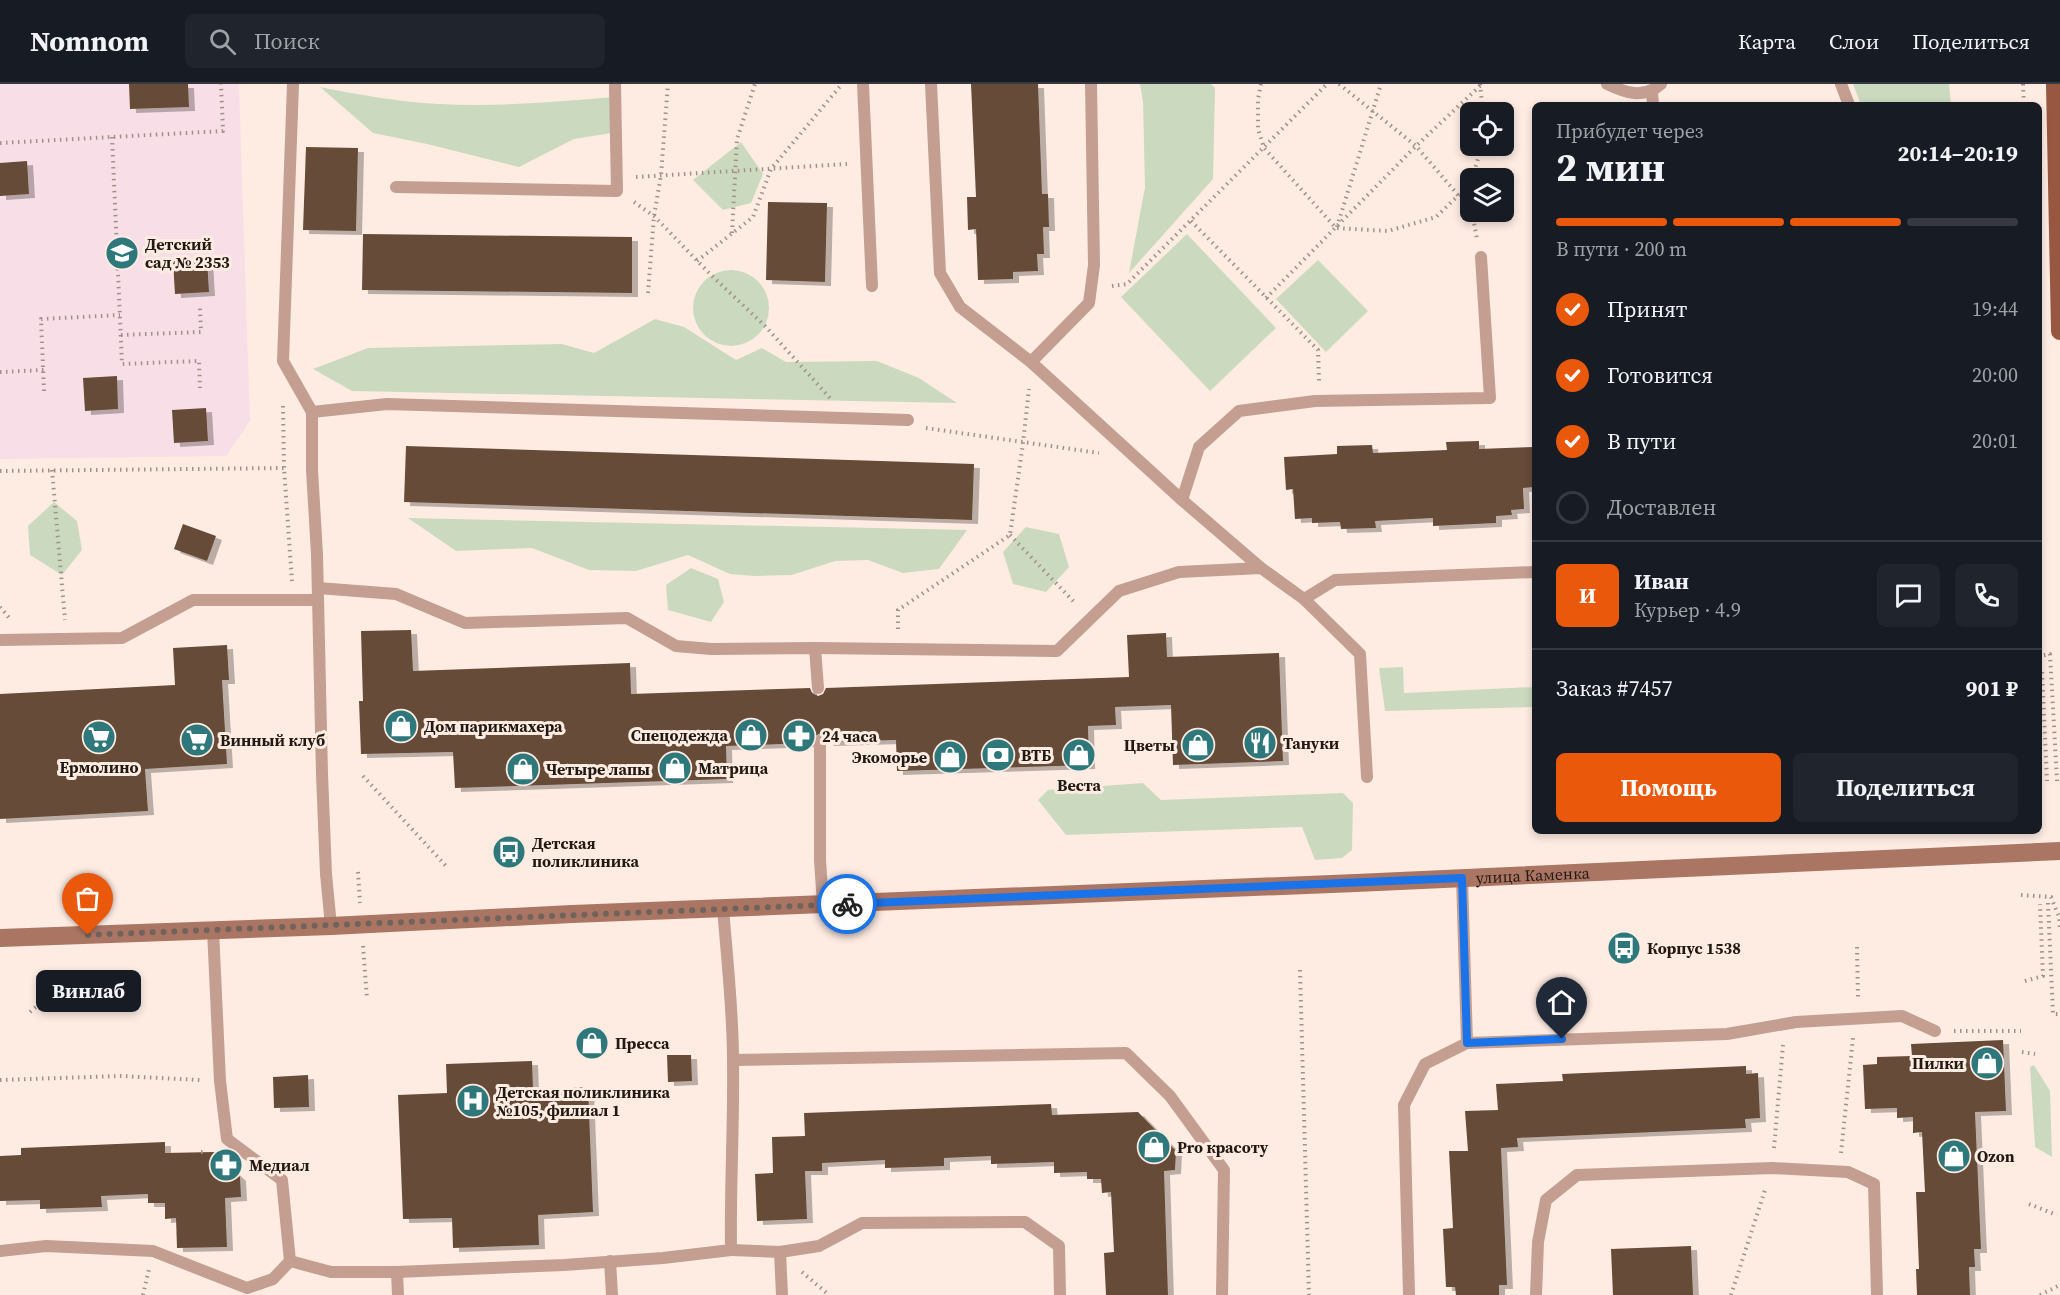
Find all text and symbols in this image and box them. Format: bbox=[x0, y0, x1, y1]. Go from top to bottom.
search box bbox=[185, 14, 605, 68]
text: Nomnom bbox=[30, 22, 149, 60]
icon: search bbox=[206, 25, 239, 58]
text: Поиск bbox=[254, 26, 320, 56]
text: Карта bbox=[1738, 27, 1796, 56]
text: Слои bbox=[1829, 27, 1879, 56]
text: Поделиться bbox=[1912, 27, 2030, 56]
map controls bbox=[1460, 102, 1514, 222]
button: locate bbox=[1460, 102, 1514, 156]
text: Прибудет через bbox=[1556, 117, 1703, 145]
text: 20:14–20:19 bbox=[1898, 138, 2018, 168]
text: 2 мин bbox=[1556, 141, 1665, 194]
button: layers bbox=[1460, 168, 1514, 222]
place label: Детский сад № 2353 bbox=[145, 233, 230, 273]
school or university icon: Детский сад № 2353 bbox=[104, 235, 140, 271]
text: В пути · 200 m bbox=[1556, 235, 1687, 263]
icon: check bbox=[1556, 293, 1589, 326]
text: Принят bbox=[1607, 294, 1687, 324]
text: 19:44 bbox=[1972, 295, 2018, 323]
icon: check bbox=[1556, 359, 1589, 392]
text: Готовится bbox=[1607, 360, 1713, 390]
text: 20:00 bbox=[1972, 361, 2018, 389]
icon: check bbox=[1556, 425, 1589, 458]
text: В пути bbox=[1607, 426, 1676, 456]
text: 20:01 bbox=[1972, 427, 2018, 455]
text: Доставлен bbox=[1607, 492, 1717, 522]
button: chat bbox=[1877, 564, 1940, 627]
button: phone bbox=[1955, 564, 2018, 627]
text: Иван bbox=[1634, 566, 1689, 596]
text: И bbox=[1579, 580, 1596, 610]
text: Курьер · 4.9 bbox=[1634, 596, 1741, 624]
text: Заказ #7457 bbox=[1556, 673, 1672, 703]
text: 901 ₽ bbox=[1966, 673, 2018, 703]
shop icon: Дом парикмахера bbox=[383, 708, 419, 744]
place label: Дом парикмахера bbox=[424, 715, 563, 737]
shop icon: Спецодежда bbox=[733, 717, 769, 753]
pharmacy icon: 24 часа bbox=[781, 718, 817, 754]
supermarket icon: Ермолино bbox=[81, 719, 117, 755]
supermarket icon: Винный клуб bbox=[179, 722, 215, 758]
place label: Спецодежда bbox=[631, 724, 728, 746]
place label: 24 часа bbox=[822, 725, 878, 747]
restaurant icon: Тануки bbox=[1242, 725, 1278, 761]
shop icon: Цветы bbox=[1180, 727, 1216, 763]
place label: Винный клуб bbox=[220, 729, 325, 751]
place label: Тануки bbox=[1283, 732, 1340, 754]
place label: Цветы bbox=[1124, 734, 1175, 756]
bank icon: ВТБ bbox=[980, 737, 1016, 773]
shop icon: Веста bbox=[1061, 737, 1097, 773]
shop icon: Экоморье bbox=[932, 739, 968, 775]
place label: ВТБ bbox=[1021, 744, 1051, 766]
place label: Экоморье bbox=[852, 746, 927, 768]
shop icon: Матрица bbox=[657, 750, 693, 786]
shop icon: Четыре лапы bbox=[505, 751, 541, 787]
button: Помощь bbox=[1556, 753, 1781, 822]
button: Поделиться bbox=[1793, 753, 2018, 822]
place label: Ермолино bbox=[60, 756, 138, 778]
place label: Матрица bbox=[698, 757, 769, 779]
place label: Четыре лапы bbox=[546, 758, 650, 780]
place label: Веста bbox=[1057, 774, 1102, 796]
place label: Детская поликлиника bbox=[532, 832, 640, 872]
bus stop icon: Детская поликлиника bbox=[491, 834, 527, 870]
street label: улица Каменка bbox=[1475, 861, 1591, 889]
pin bbox=[62, 873, 113, 935]
courier bbox=[817, 874, 877, 934]
icon: bag bbox=[71, 882, 104, 915]
icon: bike bbox=[831, 888, 864, 921]
bus stop icon: Корпус 1538 bbox=[1606, 930, 1642, 966]
place label: Корпус 1538 bbox=[1647, 937, 1741, 959]
callout: Винлаб bbox=[36, 971, 140, 1013]
text: Винлаб bbox=[52, 977, 125, 1005]
pin bbox=[1536, 977, 1587, 1039]
icon: home bbox=[1545, 986, 1578, 1019]
shop icon: Пресса bbox=[574, 1025, 610, 1061]
place label: Пресса bbox=[615, 1032, 670, 1054]
shop icon: Пилки bbox=[1969, 1045, 2005, 1081]
place label: Пилки bbox=[1912, 1052, 1965, 1074]
place label: Детская поликлиника №105, филиал 1 bbox=[496, 1081, 671, 1121]
hospital icon: Детская поликлиника №105, филиал 1 bbox=[455, 1083, 491, 1119]
shop icon: Pro красоту bbox=[1136, 1129, 1172, 1165]
place label: Pro красоту bbox=[1177, 1136, 1269, 1158]
shop icon: Ozon bbox=[1936, 1138, 1972, 1174]
place label: Ozon bbox=[1977, 1145, 2015, 1167]
pharmacy icon: Медиал bbox=[208, 1147, 244, 1183]
place label: Медиал bbox=[249, 1154, 310, 1176]

